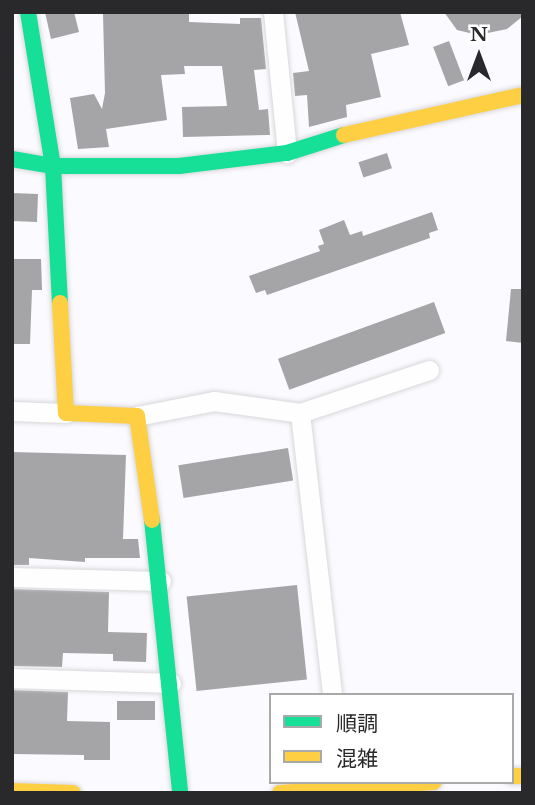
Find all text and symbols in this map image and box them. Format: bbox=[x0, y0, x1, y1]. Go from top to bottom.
north arrow bbox=[444, 21, 514, 91]
text: N bbox=[470, 23, 488, 46]
legend bbox=[269, 693, 514, 784]
text: 順調 bbox=[336, 711, 378, 737]
text: 混雑 bbox=[336, 746, 378, 772]

